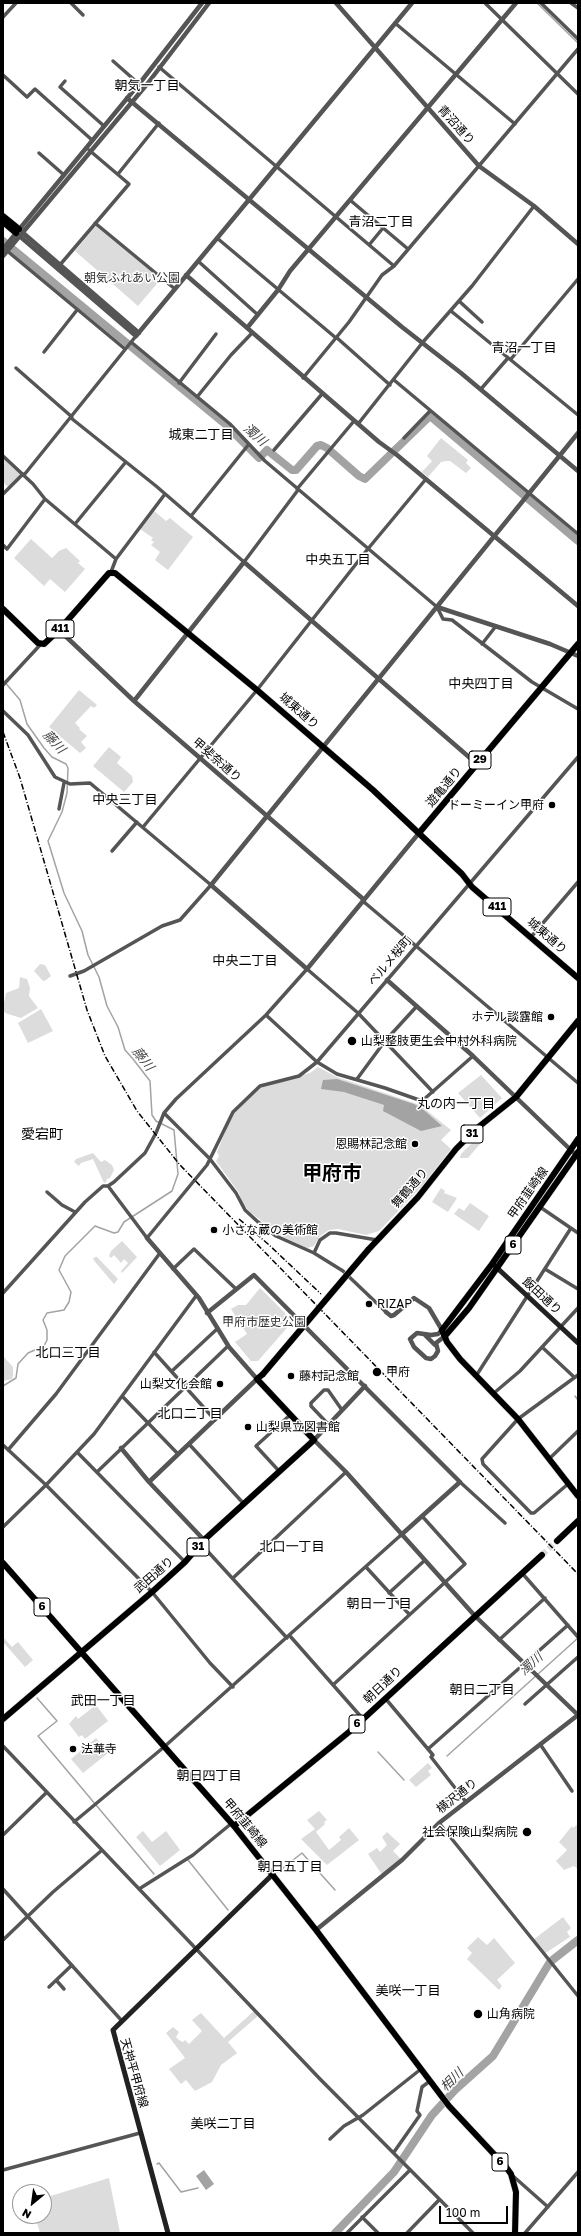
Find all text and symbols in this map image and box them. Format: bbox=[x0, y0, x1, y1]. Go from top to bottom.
district label: 朝気一丁目 bbox=[115, 78, 179, 94]
street label: 青沼通り bbox=[435, 102, 477, 148]
district label: 青沼二丁目 bbox=[349, 214, 413, 230]
park label: 朝気ふれあい公園 bbox=[84, 271, 180, 285]
district label: 青沼一丁目 bbox=[492, 340, 556, 356]
water label: 濁川 bbox=[240, 421, 270, 449]
district label: 城東二丁目 bbox=[169, 427, 233, 443]
district label: 中央五丁目 bbox=[306, 552, 370, 568]
road number: 411 bbox=[46, 620, 74, 638]
district label: 中央四丁目 bbox=[449, 676, 513, 692]
street label: 城東通り bbox=[276, 690, 322, 732]
water label: 藤川 bbox=[39, 727, 69, 757]
street label: 甲斐奈通り bbox=[190, 735, 244, 785]
road number: 29 bbox=[469, 751, 491, 769]
street label: 遊亀通り bbox=[423, 764, 465, 810]
district label: 中央三丁目 bbox=[93, 792, 157, 808]
place label: ドーミーイン甲府 bbox=[448, 798, 544, 812]
marker: ドーミーイン甲府 bbox=[547, 800, 557, 810]
road number: 411 bbox=[483, 898, 511, 916]
street label: 城東通り bbox=[524, 915, 570, 957]
street label: ベルメ桜町 bbox=[365, 933, 415, 989]
district label: 中央二丁目 bbox=[213, 953, 277, 969]
place label: ホテル談露館 bbox=[471, 1010, 543, 1024]
marker: ホテル談露館 bbox=[546, 1012, 556, 1022]
place label: 山梨整肢更生会中村外科病院 bbox=[361, 1034, 517, 1048]
marker: 山梨整肢更生会中村外科病院 bbox=[346, 1035, 358, 1047]
water label: 藤川 bbox=[129, 1044, 157, 1074]
district label: 丸の内一丁目 bbox=[417, 1096, 495, 1112]
road number: 31 bbox=[461, 1125, 483, 1143]
district label: 愛宕町 bbox=[21, 1127, 63, 1143]
place label: 恩賜林記念館 bbox=[335, 1137, 407, 1151]
marker: 恩賜林記念館 bbox=[410, 1139, 420, 1149]
district label: 甲府市 bbox=[302, 1162, 362, 1186]
street label: 甲府韮崎線 bbox=[505, 1164, 551, 1222]
street label: 舞鶴通り bbox=[389, 1165, 431, 1211]
place label: 小さな蔵の美術館 bbox=[222, 1223, 318, 1237]
marker: 小さな蔵の美術館 bbox=[209, 1225, 219, 1235]
road number: 6 bbox=[505, 1236, 521, 1254]
street label: 飯田通り bbox=[520, 1274, 564, 1318]
place label: RIZAP bbox=[377, 1297, 412, 1311]
marker: RIZAP bbox=[364, 1299, 374, 1309]
park label: 甲府市歴史公園 bbox=[222, 1315, 306, 1329]
district label: 北口三丁目 bbox=[36, 1345, 100, 1361]
place label: 甲府 bbox=[386, 1365, 410, 1379]
marker: 甲府 bbox=[371, 1366, 383, 1378]
place label: 藤村記念館 bbox=[299, 1369, 359, 1383]
marker: 藤村記念館 bbox=[286, 1371, 296, 1381]
place label: 山梨文化会館 bbox=[140, 1377, 212, 1391]
marker: 山梨文化会館 bbox=[215, 1379, 225, 1389]
district label: 北口二丁目 bbox=[158, 1406, 222, 1422]
place label: 山梨県立図書館 bbox=[256, 1420, 340, 1434]
marker: 山梨県立図書館 bbox=[243, 1422, 253, 1432]
road number: 31 bbox=[187, 1538, 209, 1556]
district label: 北口一丁目 bbox=[260, 1539, 324, 1555]
street label: 武田通り bbox=[131, 1554, 177, 1596]
district label: 朝日一丁目 bbox=[347, 1596, 411, 1612]
road number: 6 bbox=[34, 1598, 50, 1616]
water label: 濁川 bbox=[516, 1650, 546, 1678]
street label: 朝日通り bbox=[361, 1663, 405, 1707]
district label: 朝日二丁目 bbox=[450, 1682, 514, 1698]
district label: 武田一丁目 bbox=[71, 1693, 135, 1709]
road number: 6 bbox=[349, 1715, 365, 1733]
place label: 法華寺 bbox=[81, 1742, 117, 1756]
marker: 法華寺 bbox=[68, 1744, 78, 1754]
district label: 朝日四丁目 bbox=[177, 1768, 241, 1784]
street label: 横沢通り bbox=[434, 1776, 480, 1816]
street label: 甲府韮崎線 bbox=[220, 1795, 270, 1851]
place label: 社会保険山梨病院 bbox=[422, 1825, 518, 1839]
marker: 社会保険山梨病院 bbox=[521, 1826, 533, 1838]
district label: 朝日五丁目 bbox=[258, 1859, 322, 1875]
district label: 美咲一丁目 bbox=[376, 1983, 440, 1999]
place label: 山角病院 bbox=[487, 2007, 535, 2021]
marker: 山角病院 bbox=[472, 2008, 484, 2020]
street label: 天神平甲府線 bbox=[117, 2036, 151, 2110]
water label: 相川 bbox=[437, 2065, 467, 2095]
district label: 美咲二丁目 bbox=[191, 2116, 255, 2132]
road number: 6 bbox=[492, 2153, 508, 2171]
north arrow bbox=[12, 2184, 52, 2224]
scale bar bbox=[441, 2198, 510, 2224]
text: 100 m bbox=[446, 2205, 480, 2220]
text: N bbox=[20, 2206, 33, 2222]

